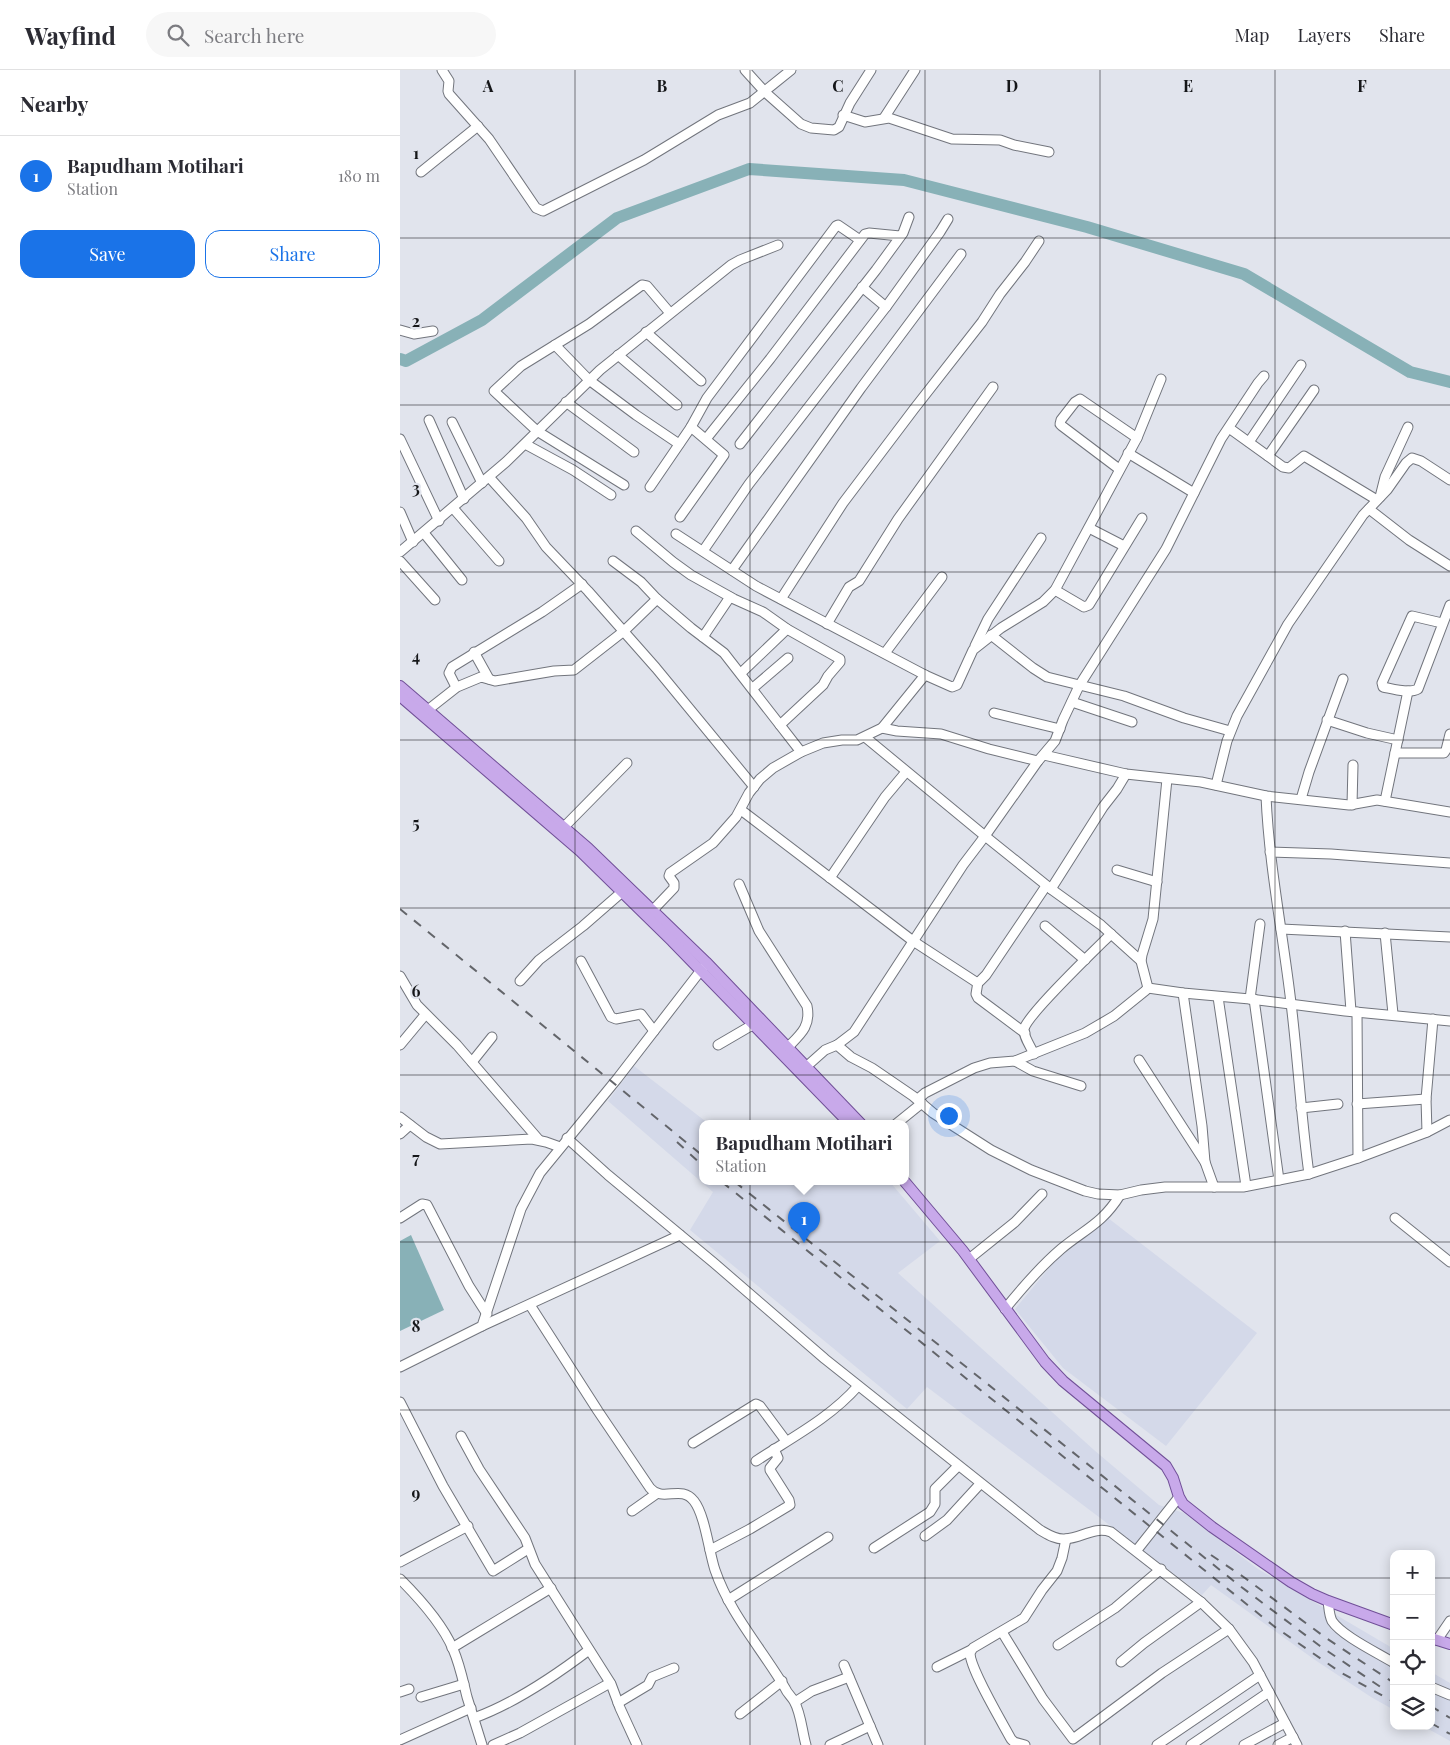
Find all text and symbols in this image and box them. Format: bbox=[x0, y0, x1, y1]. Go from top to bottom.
search box bbox=[146, 12, 496, 57]
text: Wayfind bbox=[25, 19, 116, 51]
icon: search bbox=[164, 21, 192, 49]
text: Search here bbox=[204, 22, 304, 48]
text: Map bbox=[1234, 23, 1269, 47]
text: Layers bbox=[1297, 23, 1351, 47]
text: Share bbox=[1379, 23, 1425, 47]
text: A bbox=[482, 75, 494, 96]
text: B bbox=[657, 75, 668, 96]
text: C bbox=[832, 75, 844, 96]
text: D bbox=[1006, 75, 1018, 96]
text: E bbox=[1183, 75, 1193, 96]
text: F bbox=[1357, 75, 1367, 96]
text: Nearby bbox=[20, 89, 89, 117]
text: 1 bbox=[413, 142, 419, 163]
text: Bapudham Motihari bbox=[67, 152, 244, 178]
text: 1 bbox=[33, 165, 39, 186]
text: 180 m bbox=[338, 165, 380, 186]
text: Station bbox=[67, 178, 118, 199]
button: Save bbox=[20, 230, 195, 278]
button: Share bbox=[205, 230, 380, 278]
text: 2 bbox=[412, 310, 420, 331]
text: 3 bbox=[412, 477, 420, 498]
text: 4 bbox=[412, 645, 420, 666]
text: 5 bbox=[412, 812, 420, 833]
text: 6 bbox=[412, 980, 421, 1001]
your location bbox=[936, 1103, 962, 1129]
popup bbox=[699, 1120, 909, 1185]
text: Bapudham Motihari bbox=[716, 1129, 892, 1155]
text: 7 bbox=[412, 1147, 420, 1168]
text: Station bbox=[716, 1155, 767, 1176]
pin: 1 bbox=[788, 1202, 820, 1243]
text: 8 bbox=[412, 1315, 421, 1336]
text: 9 bbox=[412, 1482, 421, 1503]
map controls bbox=[1390, 1550, 1435, 1730]
button: + bbox=[1390, 1550, 1435, 1595]
button: − bbox=[1390, 1595, 1435, 1640]
button: locate bbox=[1390, 1640, 1435, 1685]
button: layers bbox=[1390, 1685, 1435, 1730]

